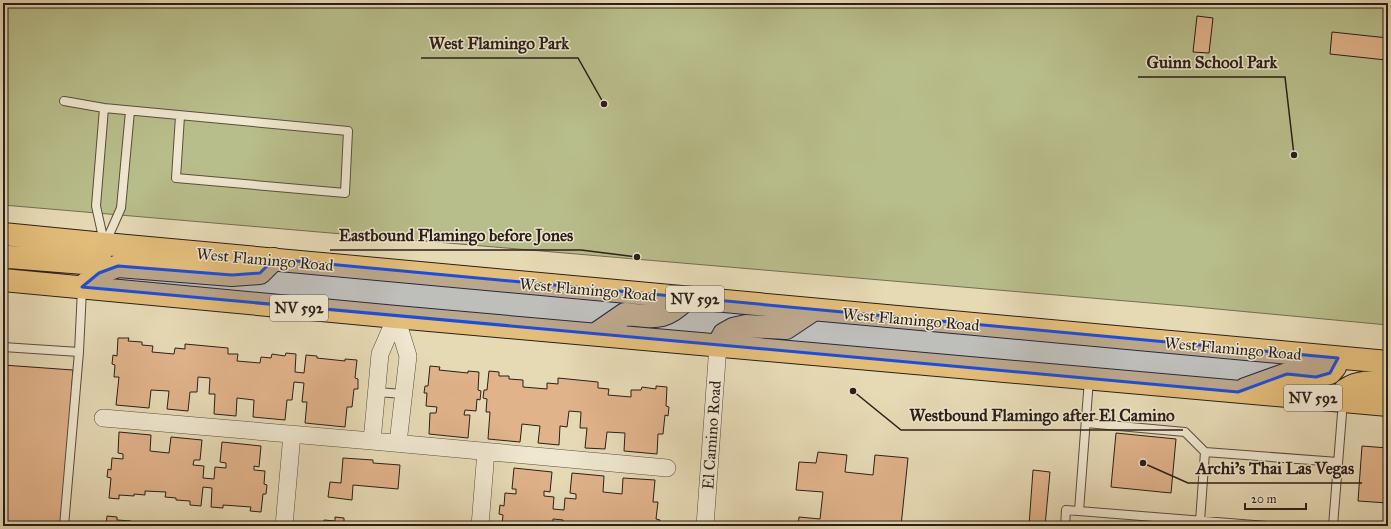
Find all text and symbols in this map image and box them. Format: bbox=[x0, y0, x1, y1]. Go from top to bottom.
callout: West Flamingo Park bbox=[421, 29, 578, 58]
text: West Flamingo Park bbox=[429, 33, 570, 54]
callout: Guinn School Park bbox=[1138, 48, 1285, 77]
text: Guinn School Park bbox=[1147, 52, 1279, 73]
callout: Eastbound Flamingo before Jones bbox=[330, 221, 581, 250]
text: Eastbound Flamingo before Jones bbox=[339, 225, 573, 246]
street label: West Flamingo Road bbox=[196, 244, 334, 276]
street label: West Flamingo Road bbox=[519, 274, 657, 306]
road number: NV 592 bbox=[666, 286, 724, 312]
road number: NV 592 bbox=[270, 295, 328, 321]
street label: West Flamingo Road bbox=[842, 304, 980, 336]
street label: West Flamingo Road bbox=[1164, 333, 1302, 365]
street label: El Camino Road bbox=[698, 380, 725, 490]
road number: NV 592 bbox=[1284, 385, 1342, 411]
callout: Westbound Flamingo after El Camino bbox=[901, 401, 1183, 430]
text: Westbound Flamingo after El Camino bbox=[909, 405, 1175, 426]
callout: Archi's Thai Las Vegas bbox=[1188, 454, 1362, 483]
text: Archi's Thai Las Vegas bbox=[1195, 458, 1354, 479]
scale bar bbox=[1245, 485, 1306, 511]
text: 20 m bbox=[1251, 492, 1277, 506]

